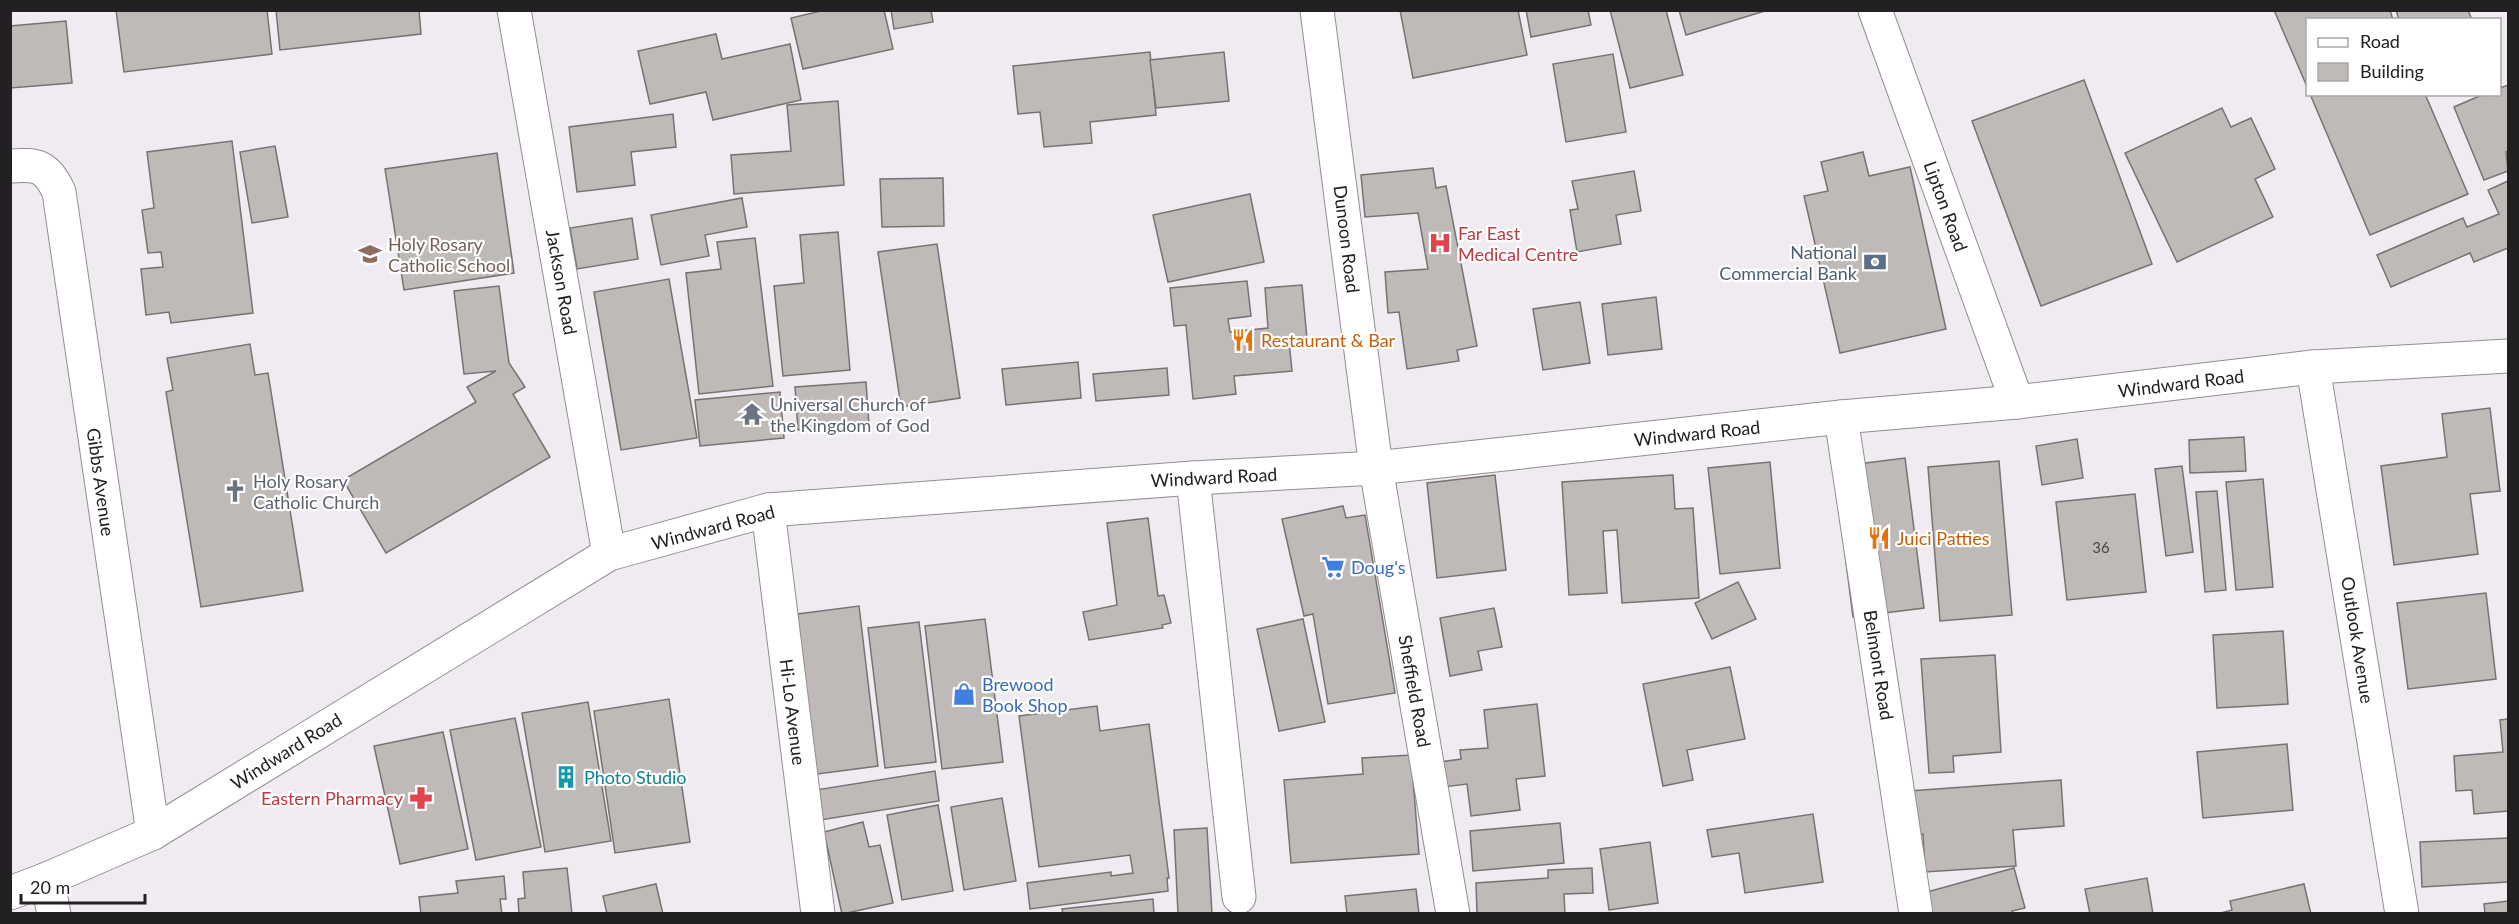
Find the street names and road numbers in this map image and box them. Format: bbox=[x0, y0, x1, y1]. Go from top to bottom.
street label: Lipton Road bbox=[1919, 158, 1973, 254]
street label: Dunoon Road bbox=[1329, 184, 1365, 294]
street label: Jackson Road bbox=[542, 228, 582, 336]
street label: Windward Road bbox=[2117, 364, 2245, 402]
street label: Windward Road bbox=[1633, 415, 1761, 451]
street label: Gibbs Avenue bbox=[83, 427, 119, 537]
street label: Windward Road bbox=[1150, 463, 1278, 491]
street label: Windward Road bbox=[649, 500, 777, 554]
street label: Outlook Avenue bbox=[2337, 575, 2379, 705]
street label: Belmont Road bbox=[1859, 608, 1899, 722]
street label: Sheffield Road bbox=[1394, 633, 1436, 749]
street label: Hi-Lo Avenue bbox=[776, 658, 810, 766]
street label: Windward Road bbox=[226, 708, 346, 794]

